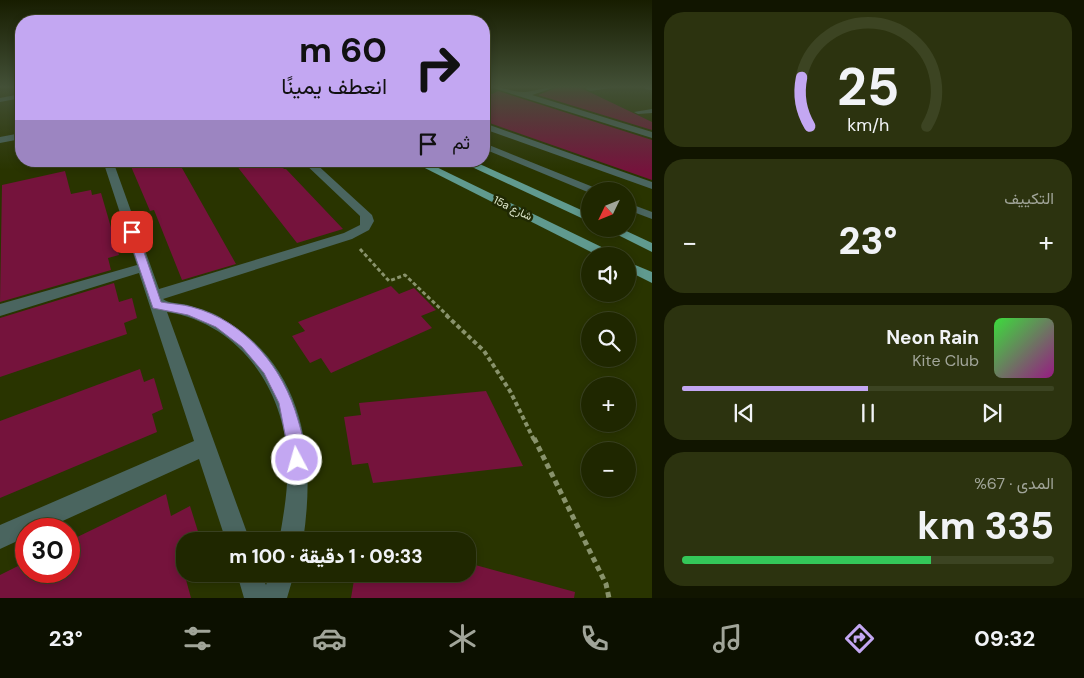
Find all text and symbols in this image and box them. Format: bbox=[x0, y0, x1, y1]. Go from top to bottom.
text: 60 m bbox=[299, 27, 387, 73]
icon: right bbox=[405, 35, 470, 100]
text: 25 bbox=[837, 53, 899, 121]
text: انعطف يمينًا bbox=[281, 72, 387, 101]
text: km/h bbox=[847, 113, 889, 137]
icon: arrive bbox=[414, 130, 442, 158]
text: ثم bbox=[452, 130, 470, 155]
north arrow bbox=[581, 182, 636, 238]
map controls bbox=[581, 182, 636, 497]
text: التكييف bbox=[1004, 188, 1054, 209]
street label: 15a شارع bbox=[491, 193, 535, 224]
pin bbox=[111, 211, 153, 253]
text: 23° bbox=[839, 216, 897, 266]
icon: arrive bbox=[118, 218, 146, 246]
text: − bbox=[682, 224, 697, 261]
text: + bbox=[1039, 224, 1054, 261]
button: sound bbox=[581, 247, 636, 302]
button: search bbox=[581, 312, 636, 367]
text: Neon Rain bbox=[886, 325, 979, 350]
text: Kite Club bbox=[912, 350, 979, 371]
button: + bbox=[581, 377, 636, 432]
icon: previous bbox=[730, 399, 758, 427]
icon: pause bbox=[854, 399, 882, 427]
icon: next bbox=[978, 399, 1006, 427]
position arrow bbox=[270, 433, 322, 485]
button: − bbox=[581, 442, 636, 497]
text: المدى · 67% bbox=[974, 473, 1054, 494]
text: 335 km bbox=[917, 501, 1054, 551]
speed limit sign: 30 bbox=[15, 518, 80, 583]
text: 09:33 · 1 دقيقة · 100 m bbox=[229, 544, 423, 569]
icon: filters bbox=[180, 621, 215, 656]
icon: car bbox=[312, 621, 347, 656]
icon: climate bbox=[445, 621, 480, 656]
icon: phone bbox=[577, 621, 612, 656]
icon: music bbox=[710, 621, 745, 656]
icon: directions bbox=[842, 621, 877, 656]
text: 23° bbox=[49, 624, 83, 653]
text: 09:32 bbox=[974, 624, 1035, 653]

